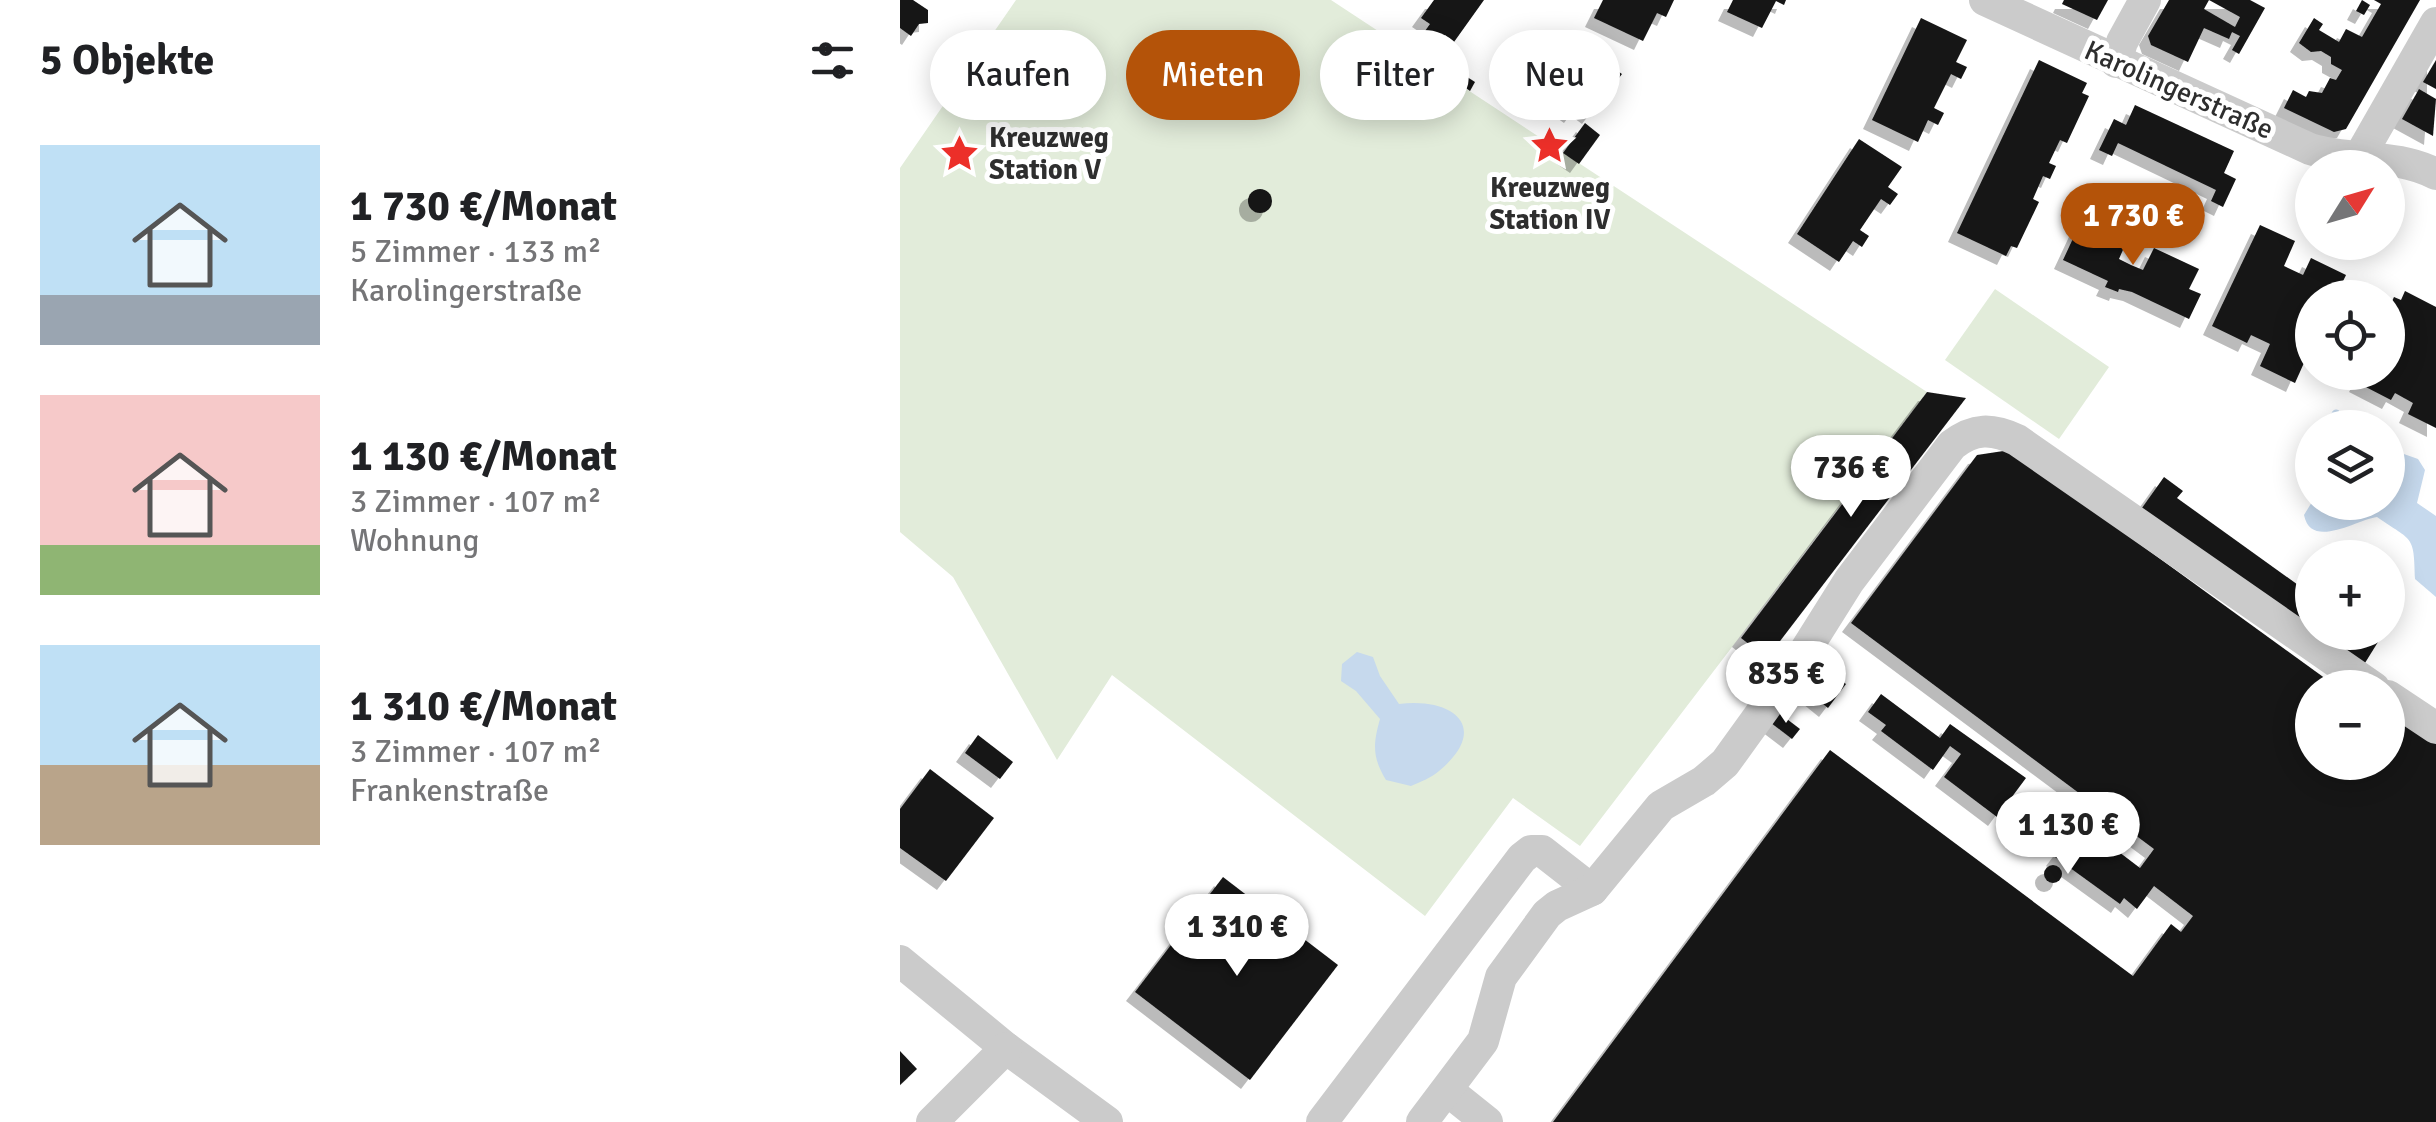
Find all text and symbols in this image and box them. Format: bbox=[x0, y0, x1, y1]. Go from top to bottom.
chip: Kaufen bbox=[930, 30, 1106, 120]
chip: Mieten bbox=[1126, 30, 1300, 120]
chip: Filter bbox=[1320, 30, 1469, 120]
chip: Neu bbox=[1489, 30, 1620, 120]
icon: filters bbox=[805, 33, 860, 88]
street label: Karolingerstraße bbox=[2079, 33, 2279, 147]
text: 5 Objekte bbox=[40, 35, 214, 86]
place label: Kreuzweg Station V bbox=[989, 121, 1109, 187]
place icon: Kreuzweg Station IV bbox=[1529, 124, 1571, 166]
place icon: Kreuzweg Station V bbox=[938, 133, 980, 175]
north arrow bbox=[2295, 150, 2405, 260]
map controls bbox=[2295, 150, 2405, 780]
place label: Kreuzweg Station IV bbox=[1490, 171, 1611, 237]
text: 1 730 €/Monat bbox=[350, 181, 617, 232]
pin: 1 730 € bbox=[2041, 183, 2225, 268]
icon: home bbox=[120, 185, 240, 305]
text: 1 730 € bbox=[2083, 196, 2183, 235]
text: 5 Zimmer · 133 m² bbox=[350, 232, 601, 271]
text: Karolingerstraße bbox=[350, 271, 582, 310]
button: locate bbox=[2295, 280, 2405, 390]
button: layers bbox=[2295, 410, 2405, 520]
text: 1 130 €/Monat bbox=[350, 431, 617, 482]
icon: home bbox=[120, 435, 240, 555]
pin: 736 € bbox=[1781, 435, 1921, 520]
text: 736 € bbox=[1813, 448, 1889, 487]
text: 3 Zimmer · 107 m² bbox=[350, 482, 601, 521]
text: Wohnung bbox=[350, 521, 479, 560]
button: + bbox=[2295, 540, 2405, 650]
pin: 835 € bbox=[1716, 641, 1856, 726]
text: 835 € bbox=[1748, 654, 1824, 693]
button: − bbox=[2295, 670, 2405, 780]
text: 1 310 €/Monat bbox=[350, 681, 617, 732]
icon: home bbox=[120, 685, 240, 805]
text: 3 Zimmer · 107 m² bbox=[350, 732, 601, 771]
text: Frankenstraße bbox=[350, 771, 549, 810]
pin: 1 130 € bbox=[1976, 792, 2160, 877]
text: 1 130 € bbox=[2018, 805, 2118, 844]
pin: 1 310 € bbox=[1145, 894, 1329, 979]
text: 1 310 € bbox=[1187, 907, 1287, 946]

